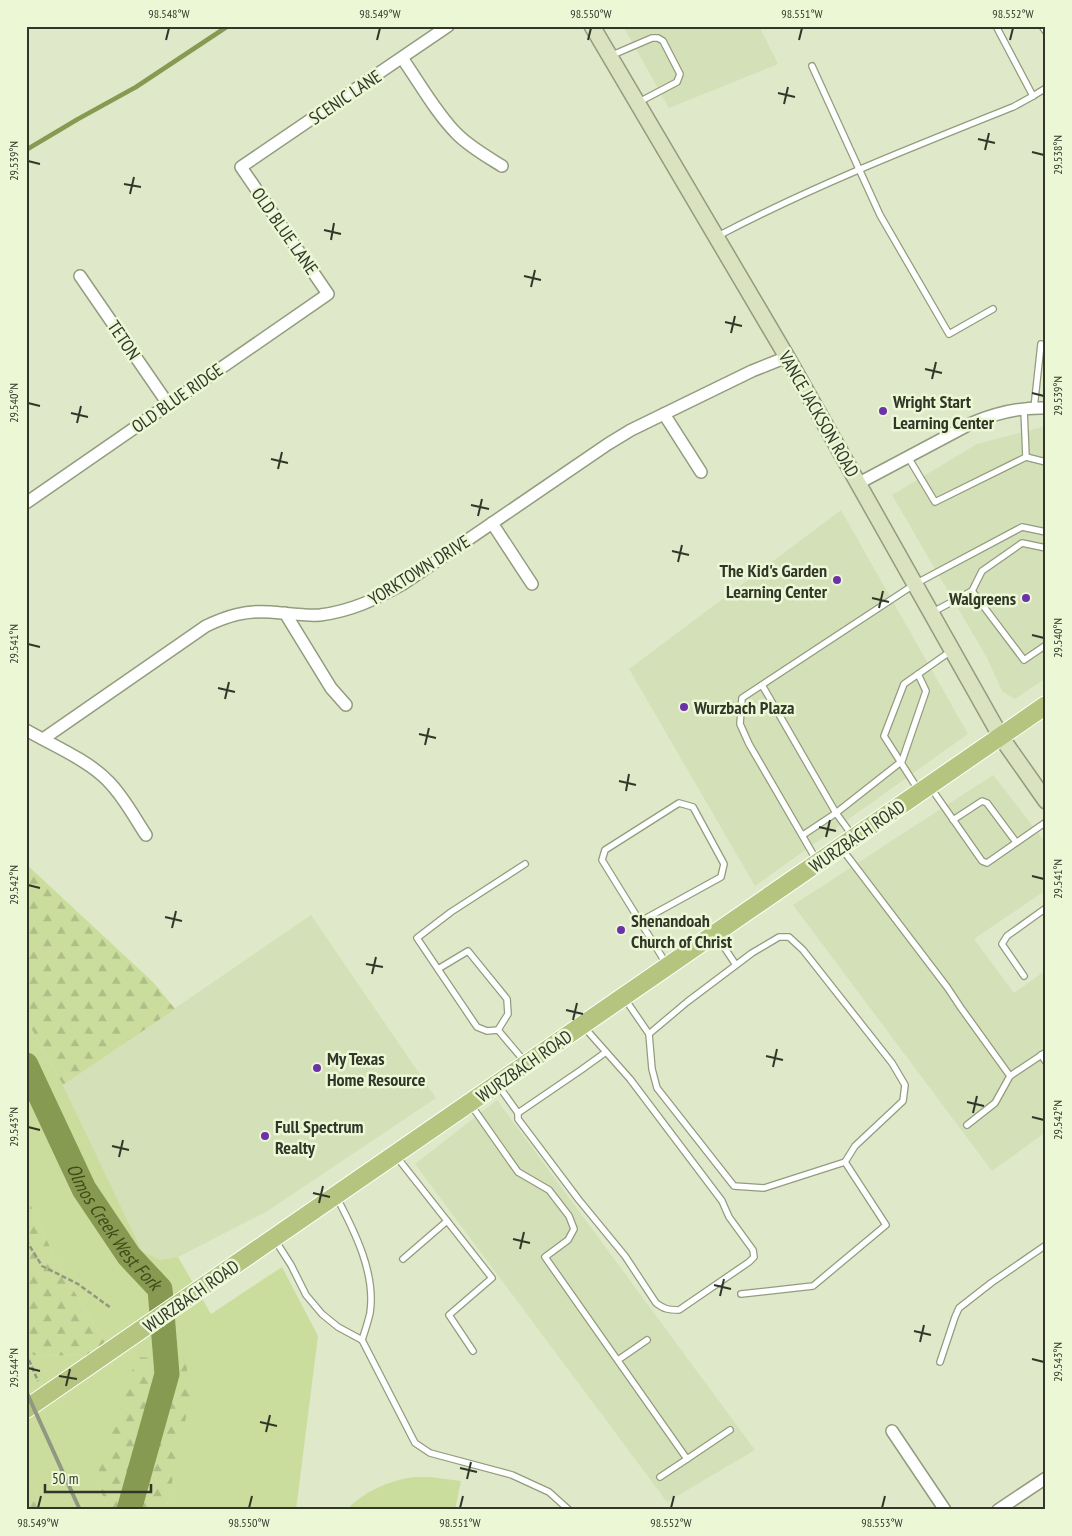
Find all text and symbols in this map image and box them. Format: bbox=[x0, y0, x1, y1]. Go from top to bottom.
text: 98.548°W bbox=[148, 6, 190, 21]
text: 98.549°W bbox=[359, 6, 401, 21]
text: 98.550°W bbox=[570, 6, 612, 21]
text: 98.551°W bbox=[781, 6, 823, 21]
text: 98.552°W bbox=[992, 6, 1034, 21]
street label: SCENIC LANE bbox=[304, 64, 386, 130]
text: 29.538°N bbox=[1050, 135, 1065, 175]
text: 29.539°N bbox=[6, 141, 21, 181]
street label: OLD BLUE LANE bbox=[247, 183, 323, 279]
street label: TETON bbox=[103, 316, 145, 364]
street label: VANCE JACKSON ROAD bbox=[773, 346, 864, 481]
street label: OLD BLUE RIDGE bbox=[127, 358, 227, 438]
text: 29.539°N bbox=[1050, 376, 1065, 416]
text: 29.540°N bbox=[6, 383, 21, 423]
place label: Wright Start Learning Center bbox=[892, 390, 995, 434]
marker: Wright Start Learning Center bbox=[877, 405, 889, 417]
street label: YORKTOWN DRIVE bbox=[364, 530, 474, 610]
place label: The Kid's Garden Learning Center bbox=[719, 559, 828, 603]
marker: The Kid's Garden Learning Center bbox=[831, 574, 843, 586]
place label: Walgreens bbox=[948, 587, 1016, 610]
marker: Walgreens bbox=[1020, 592, 1032, 604]
text: 29.540°N bbox=[1050, 618, 1065, 658]
text: 29.541°N bbox=[6, 624, 21, 664]
place label: Wurzbach Plaza bbox=[693, 696, 795, 719]
marker: Wurzbach Plaza bbox=[678, 701, 690, 713]
street label: WURZBACH ROAD bbox=[805, 795, 909, 877]
text: 29.541°N bbox=[1050, 859, 1065, 899]
text: 29.542°N bbox=[6, 865, 21, 905]
place label: Shenandoah Church of Christ bbox=[631, 909, 733, 953]
marker: Shenandoah Church of Christ bbox=[615, 924, 627, 936]
street label: WURZBACH ROAD bbox=[472, 1025, 576, 1107]
place label: My Texas Home Resource bbox=[327, 1047, 426, 1091]
marker: My Texas Home Resource bbox=[311, 1062, 323, 1074]
text: 29.542°N bbox=[1050, 1100, 1065, 1140]
text: 29.543°N bbox=[6, 1107, 21, 1147]
place label: Full Spectrum Realty bbox=[275, 1115, 363, 1159]
marker: Full Spectrum Realty bbox=[259, 1130, 271, 1142]
water label: Olmos Creek West Fork bbox=[62, 1159, 169, 1297]
street label: WURZBACH ROAD bbox=[139, 1255, 243, 1337]
text: 29.543°N bbox=[1050, 1342, 1065, 1382]
text: 29.544°N bbox=[6, 1348, 21, 1388]
scale bar bbox=[45, 1461, 151, 1493]
text: 50 m bbox=[52, 1469, 78, 1488]
text: 98.549°W bbox=[17, 1515, 59, 1530]
text: 98.550°W bbox=[228, 1515, 270, 1530]
text: 98.551°W bbox=[439, 1515, 481, 1530]
text: 98.552°W bbox=[650, 1515, 692, 1530]
text: 98.553°W bbox=[861, 1515, 903, 1530]

